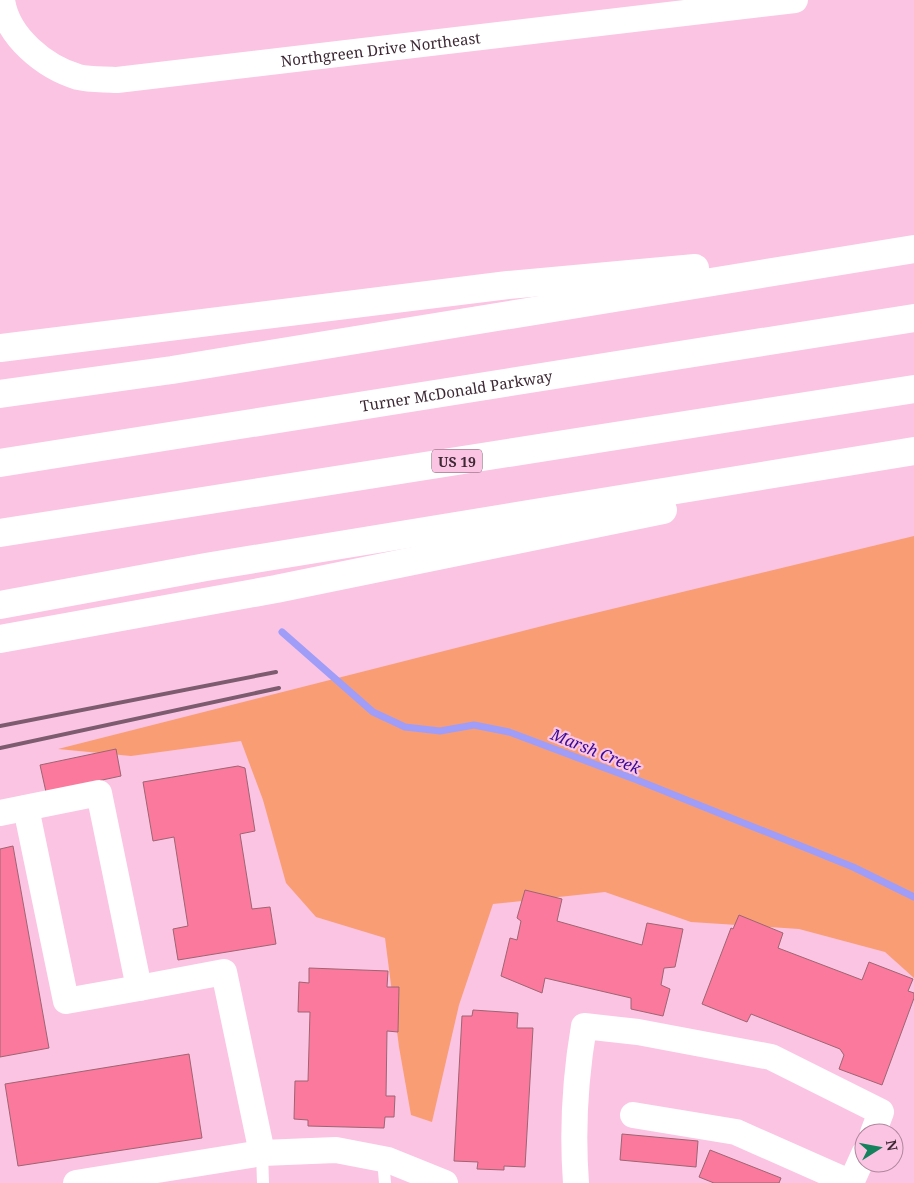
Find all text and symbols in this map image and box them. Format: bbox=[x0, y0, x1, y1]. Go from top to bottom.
street label: Northgreen Drive Northeast bbox=[280, 27, 481, 71]
street label: Turner McDonald Parkway bbox=[359, 365, 554, 416]
road number: US 19 bbox=[432, 450, 482, 472]
water label: Marsh Creek bbox=[547, 723, 645, 779]
north arrow bbox=[854, 1123, 904, 1173]
text: N bbox=[882, 1138, 903, 1153]

